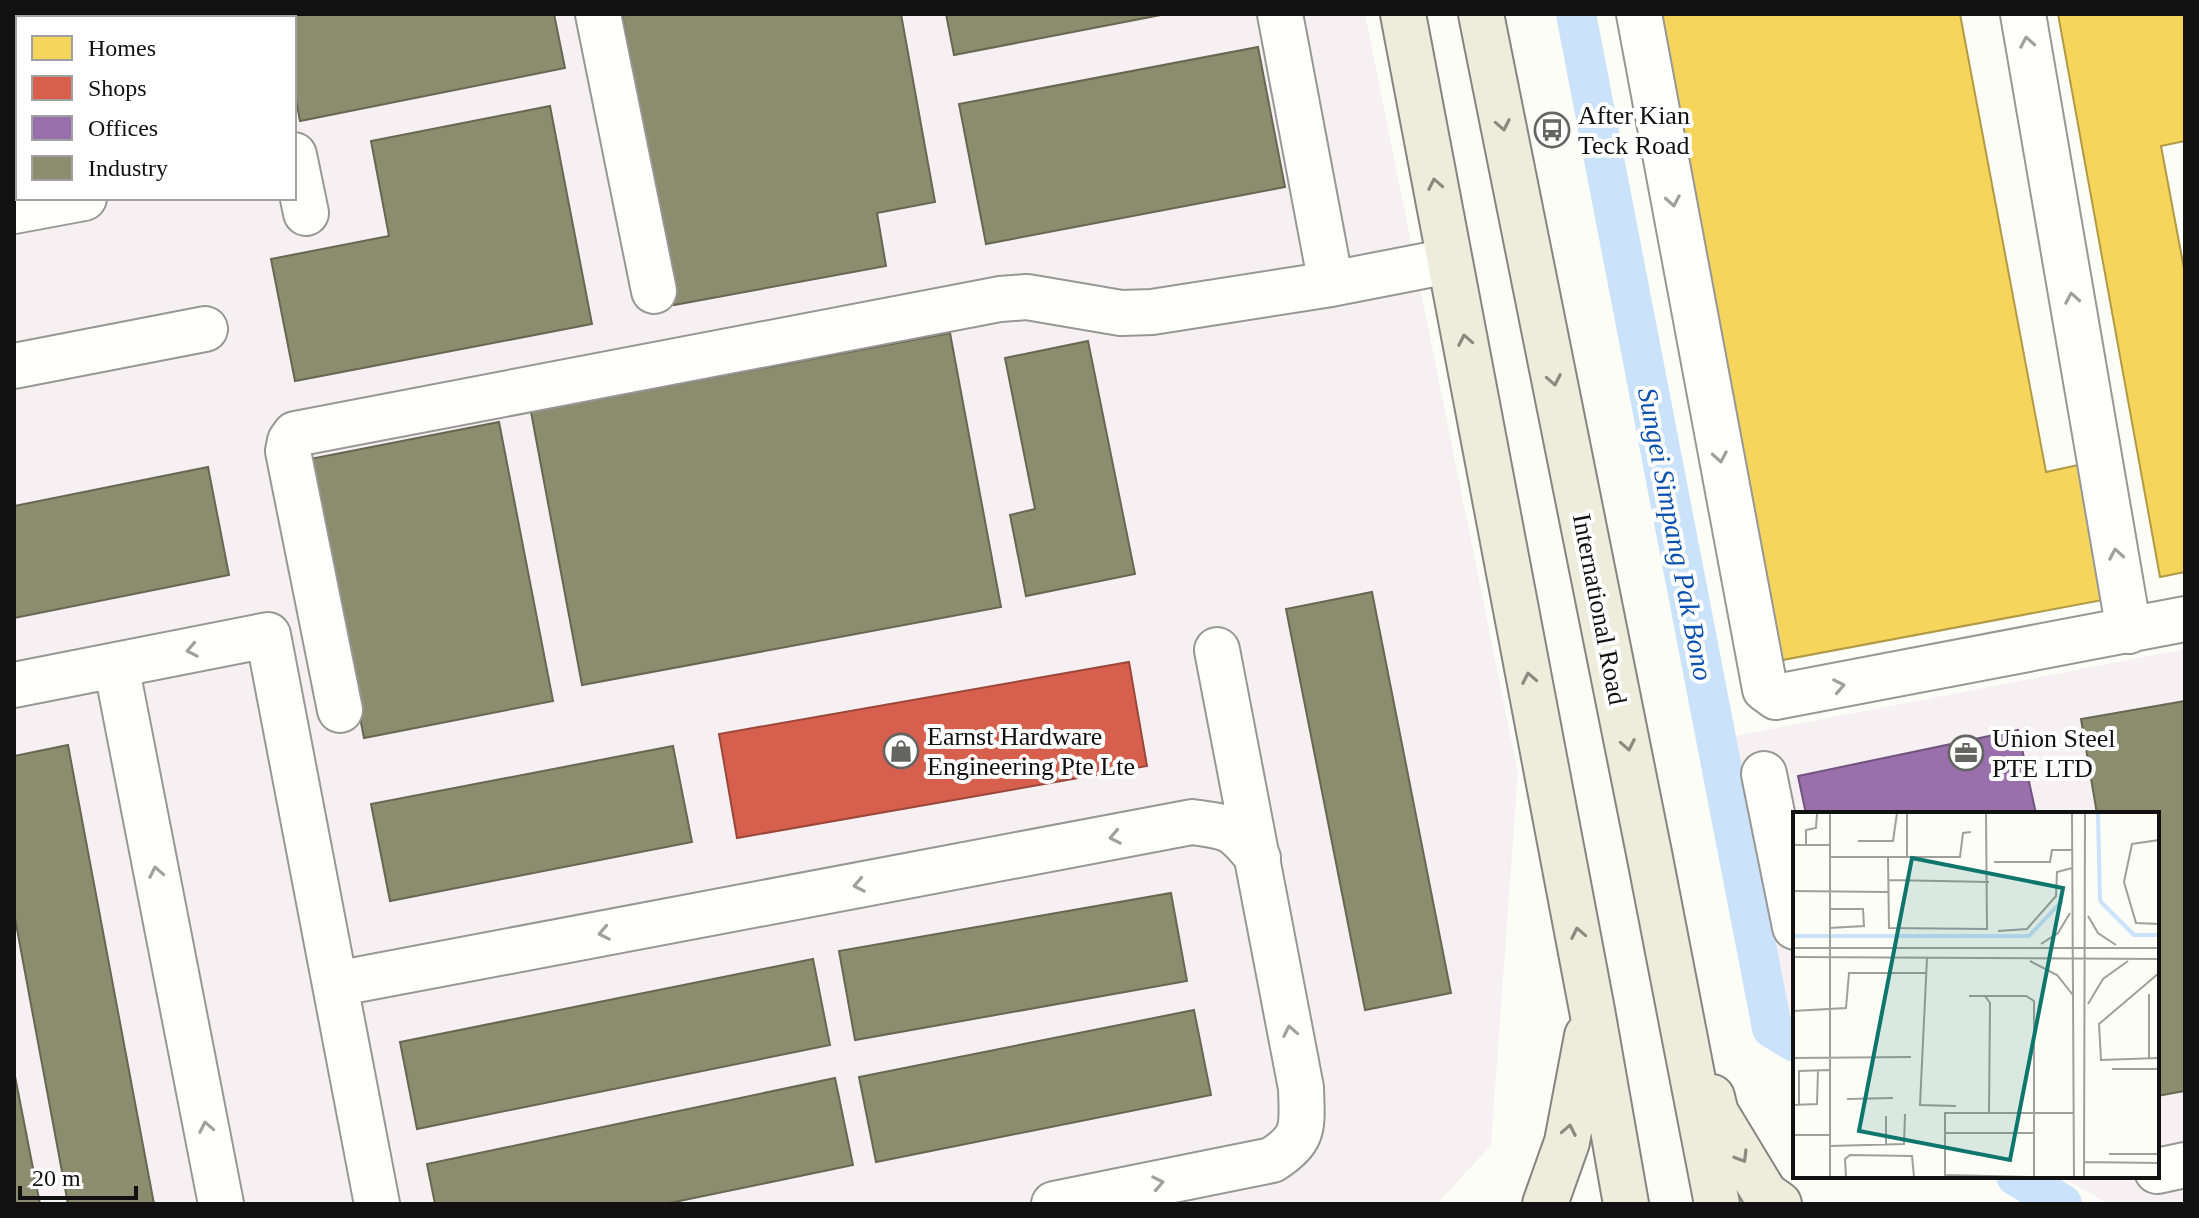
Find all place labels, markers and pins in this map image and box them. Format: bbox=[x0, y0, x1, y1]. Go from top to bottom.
place label: After Kian Teck Road bbox=[1578, 101, 1690, 160]
bus stop icon: After Kian Teck Road bbox=[1533, 111, 1571, 149]
place label: Earnst Hardware Engineering Pte Lte bbox=[927, 722, 1135, 781]
place label: Union Steel PTE LTD bbox=[1992, 724, 2116, 783]
shop icon: Earnst Hardware Engineering Pte Lte bbox=[882, 732, 920, 770]
office icon: Union Steel PTE LTD bbox=[1947, 734, 1985, 772]

